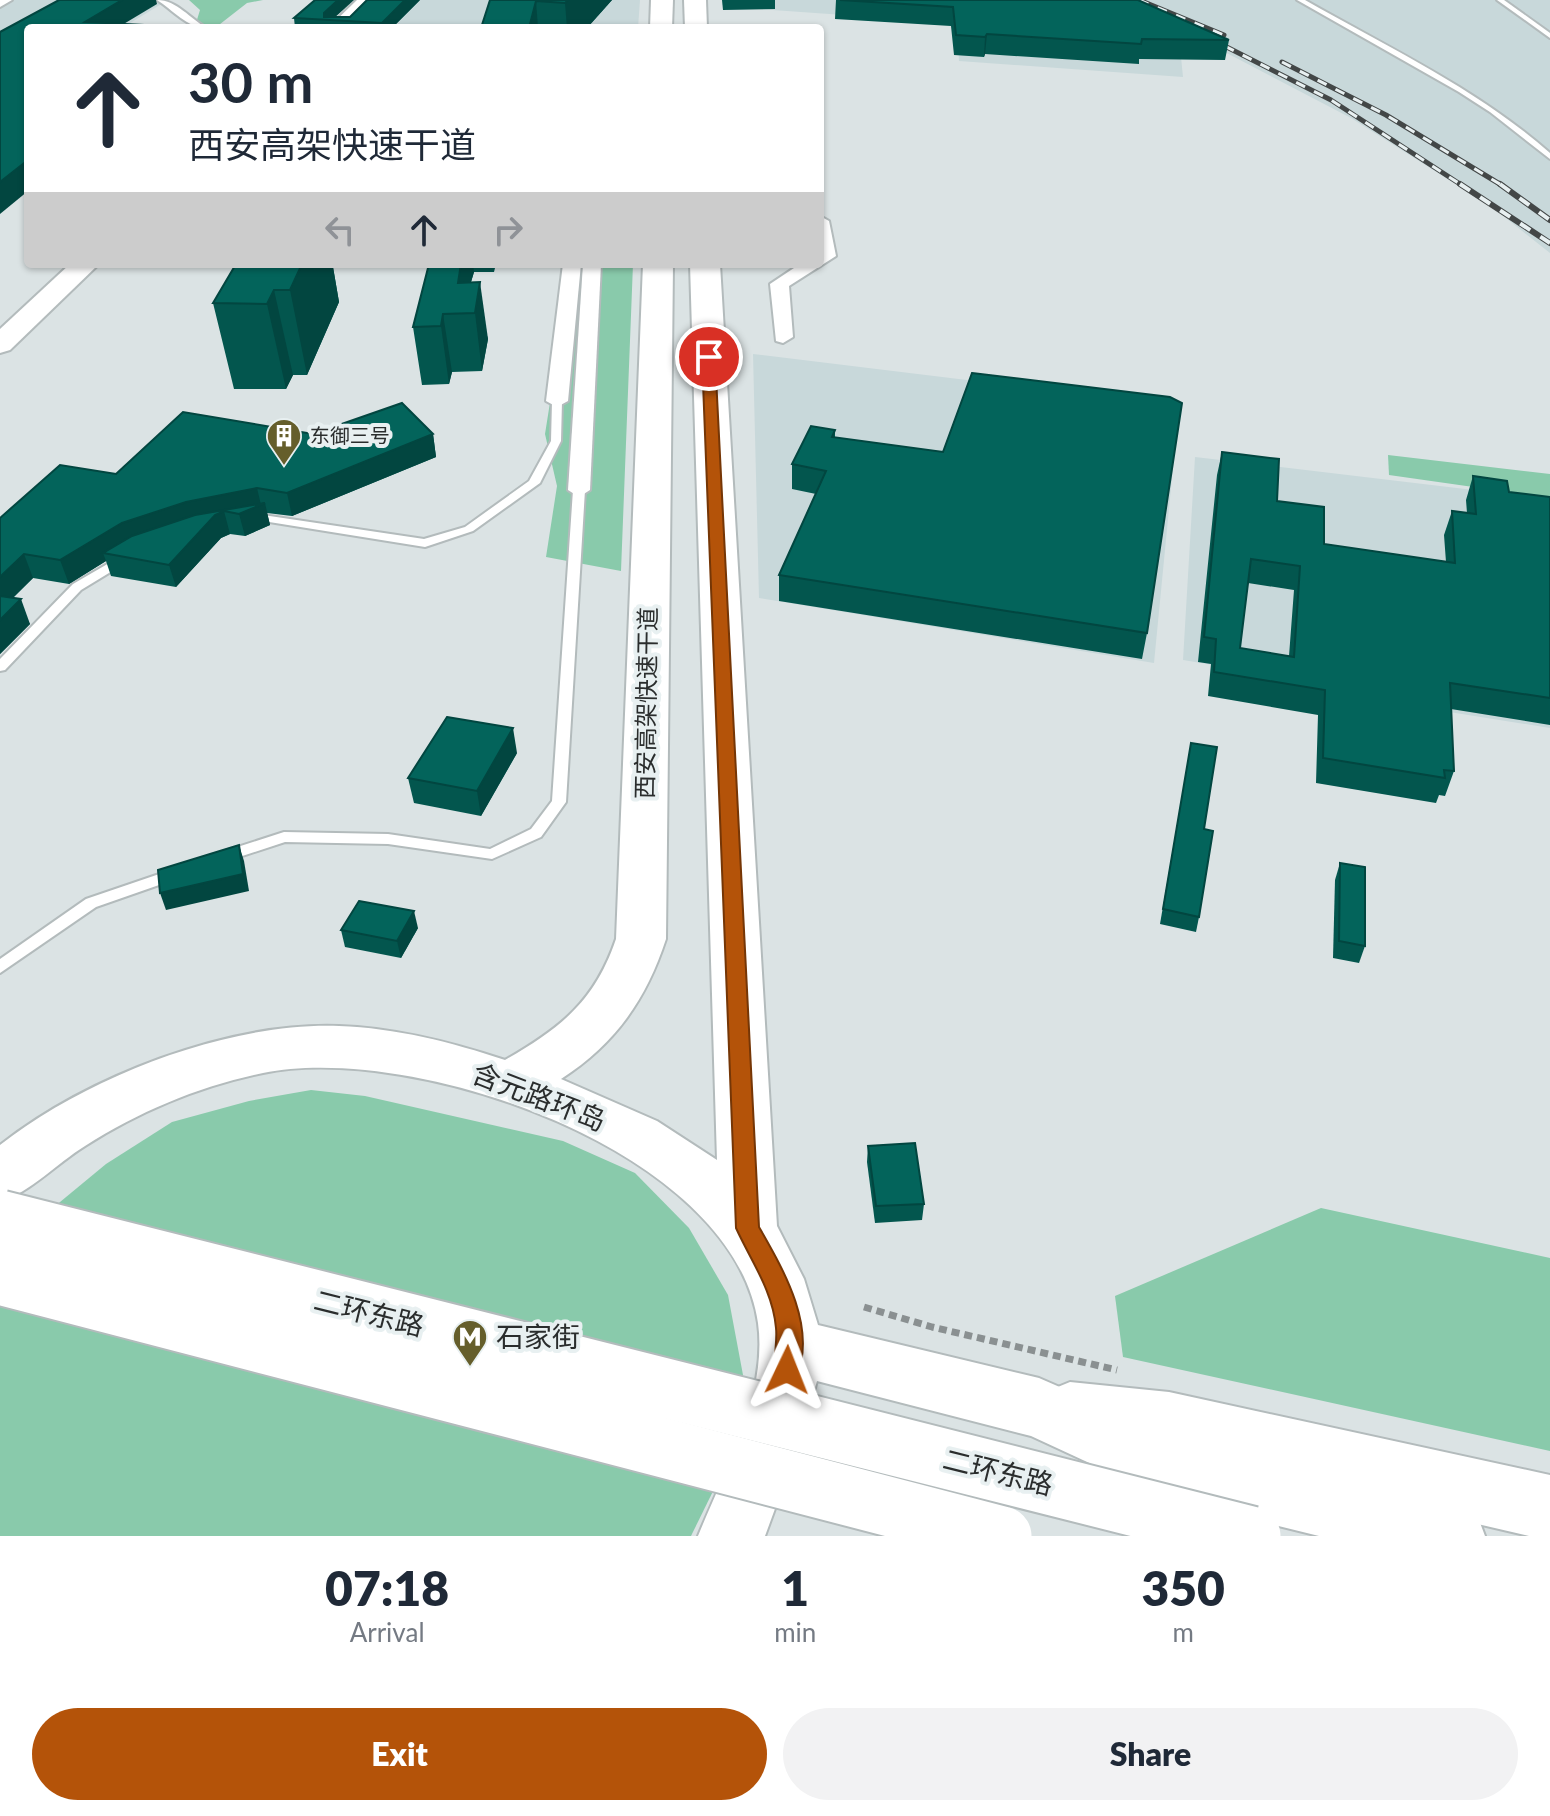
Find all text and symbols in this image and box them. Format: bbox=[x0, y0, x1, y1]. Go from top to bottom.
text: 30 m bbox=[188, 48, 313, 115]
icon: ahead bbox=[56, 56, 160, 160]
text: 西安高架快速干道 bbox=[188, 122, 476, 166]
icon: left bbox=[318, 208, 362, 252]
icon: ahead bbox=[402, 208, 446, 252]
icon: right bbox=[486, 208, 530, 252]
pin bbox=[675, 323, 743, 391]
icon: arrive bbox=[687, 335, 731, 379]
building icon: 东御三号 bbox=[265, 417, 303, 467]
place label: 东御三号 bbox=[310, 423, 390, 447]
street label: 西安高架快速干道 bbox=[629, 607, 662, 799]
street label: 含元路环岛 bbox=[468, 1055, 611, 1137]
street label: 二环东路 bbox=[311, 1282, 428, 1342]
metro station icon: 石家街 bbox=[451, 1318, 489, 1368]
place label: 石家街 bbox=[496, 1319, 580, 1353]
position arrow bbox=[745, 1328, 829, 1412]
street label: 二环东路 bbox=[940, 1441, 1057, 1501]
text: 07:18 bbox=[325, 1559, 449, 1616]
text: 1 bbox=[781, 1559, 809, 1616]
text: 350 bbox=[1141, 1559, 1225, 1616]
text: Arrival bbox=[350, 1616, 425, 1648]
text: min bbox=[774, 1616, 816, 1648]
text: m bbox=[1172, 1616, 1194, 1648]
button: Exit bbox=[32, 1708, 767, 1800]
button: Share bbox=[783, 1708, 1518, 1800]

